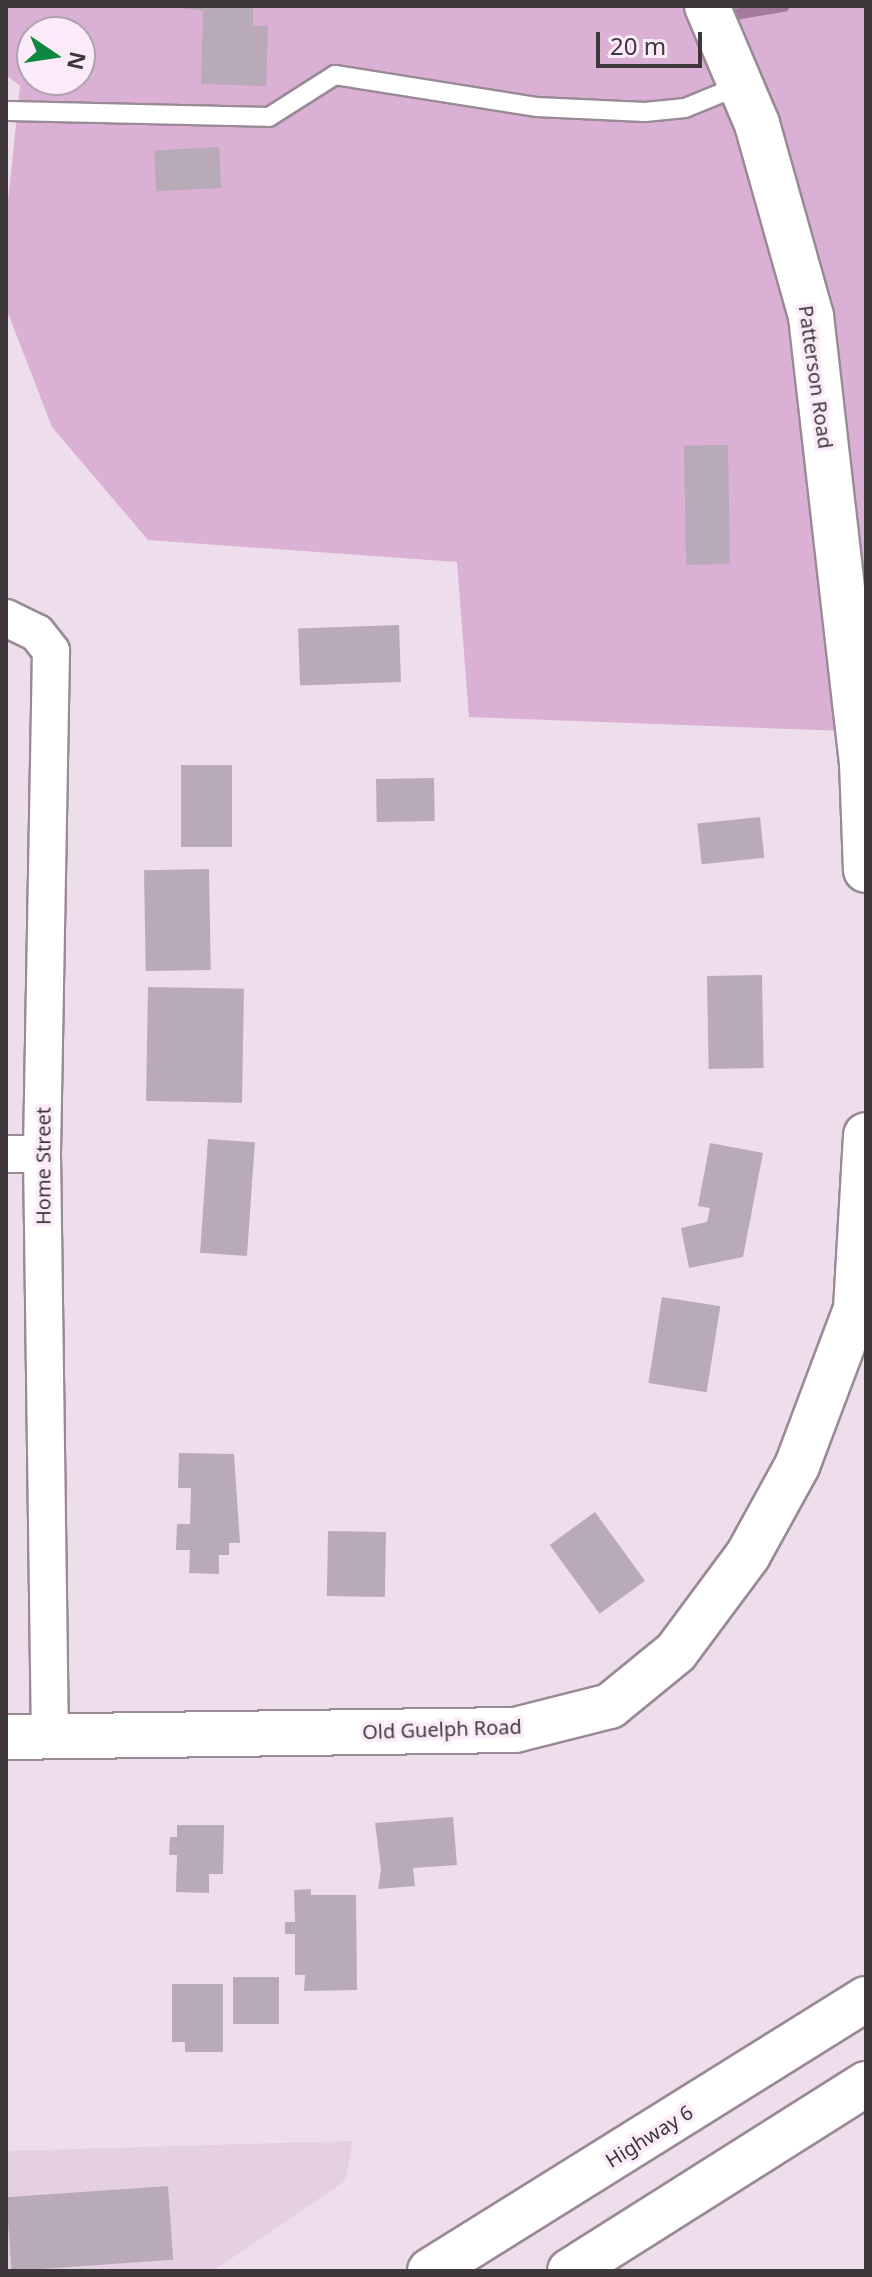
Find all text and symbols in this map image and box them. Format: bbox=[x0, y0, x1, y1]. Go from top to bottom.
north arrow bbox=[16, 16, 96, 96]
scale bar bbox=[600, 16, 706, 66]
text: 20 m bbox=[610, 29, 666, 62]
text: N bbox=[61, 49, 94, 73]
street label: Patterson Road bbox=[794, 304, 838, 450]
street label: Home Street bbox=[31, 1107, 55, 1225]
street label: Old Guelph Road bbox=[362, 1714, 522, 1744]
street label: Highway 6 bbox=[601, 2100, 697, 2172]

